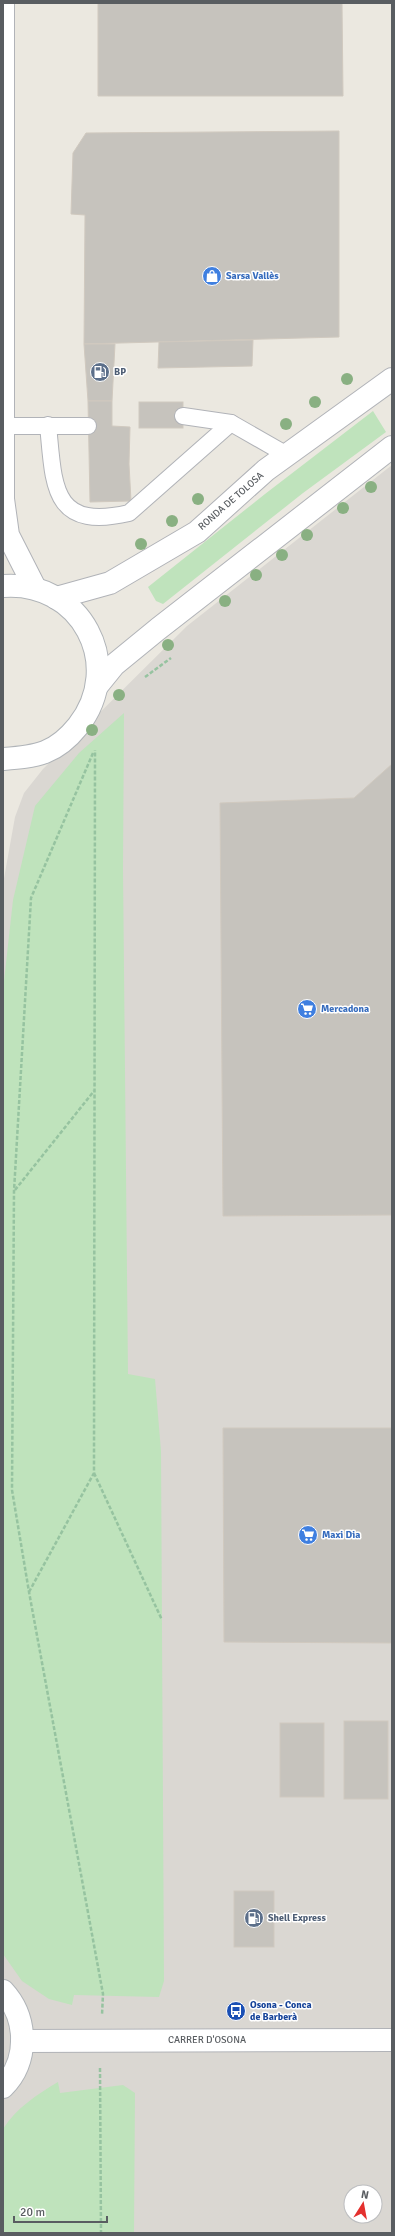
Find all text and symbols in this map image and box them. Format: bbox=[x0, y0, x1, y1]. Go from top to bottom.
shop icon: Sarsa Vallès bbox=[201, 265, 223, 287]
place label: Sarsa Vallès bbox=[226, 270, 279, 282]
fuel station icon: BP bbox=[89, 361, 111, 383]
place label: BP bbox=[114, 366, 126, 378]
street label: RONDA DE TOLOSA bbox=[196, 469, 266, 533]
supermarket icon: Mercadona bbox=[296, 998, 318, 1020]
place label: Mercadona bbox=[321, 1003, 369, 1015]
supermarket icon: Maxi Dia bbox=[297, 1524, 319, 1546]
place label: Maxi Dia bbox=[322, 1529, 360, 1541]
fuel station icon: Shell Express bbox=[243, 1907, 265, 1929]
place label: Shell Express bbox=[268, 1912, 326, 1924]
place label: Osona - Conca de Barberà bbox=[250, 1999, 312, 2023]
bus stop icon: Osona - Conca de Barberà bbox=[225, 2000, 247, 2022]
street label: CARRER D'OSONA bbox=[168, 2034, 246, 2046]
north arrow bbox=[343, 2184, 383, 2224]
text: N bbox=[360, 2188, 370, 2202]
scale bar bbox=[14, 2198, 107, 2224]
text: 20 m bbox=[20, 2205, 45, 2220]

